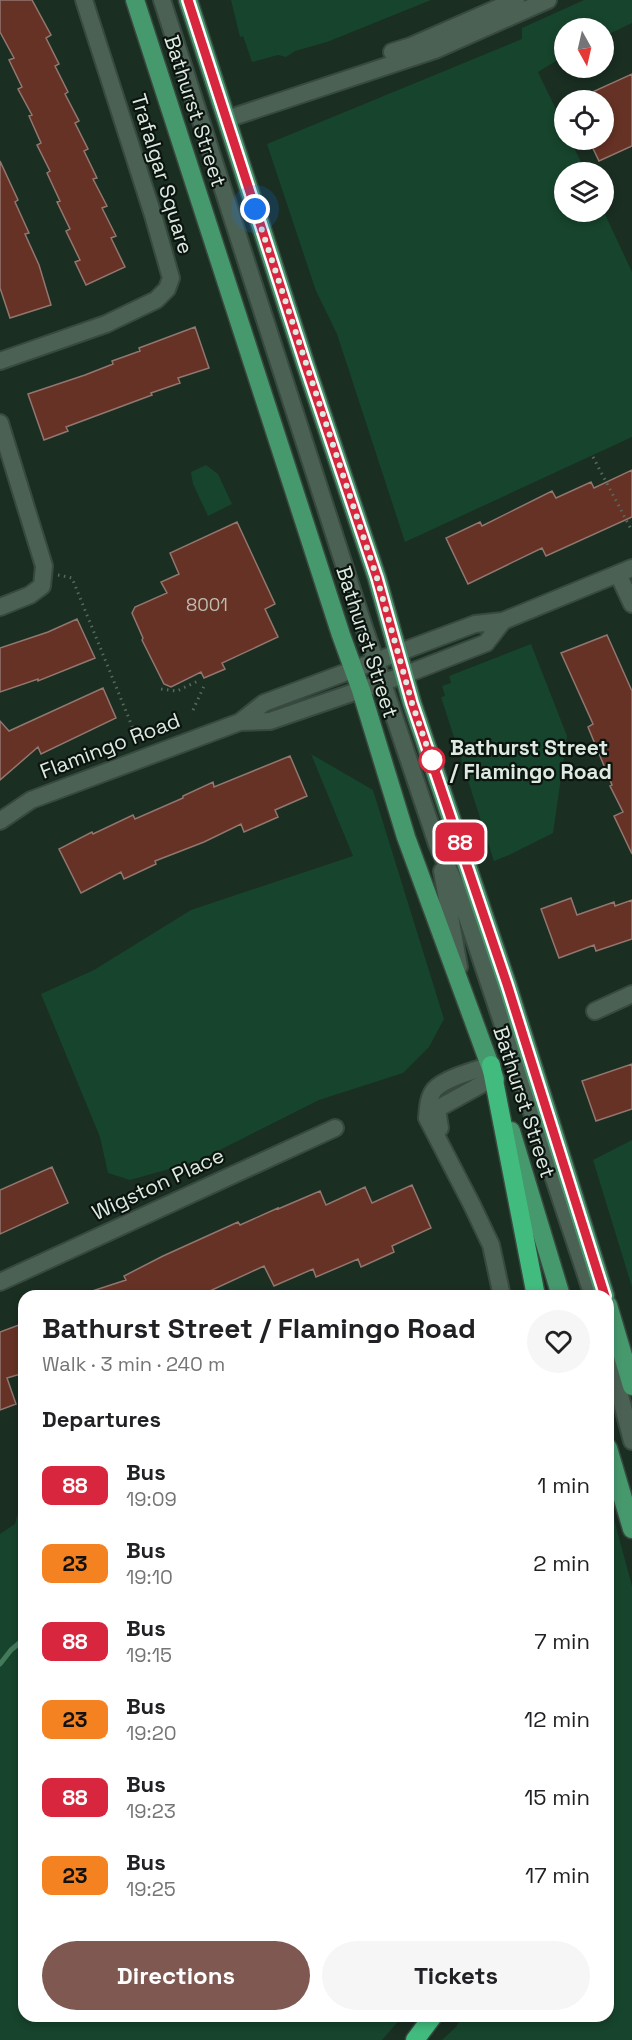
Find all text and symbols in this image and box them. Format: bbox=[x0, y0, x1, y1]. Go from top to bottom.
north arrow bbox=[554, 18, 614, 78]
map controls bbox=[554, 18, 614, 222]
street label: Bathurst Street bbox=[158, 31, 233, 190]
street label: Trafalgar Square bbox=[125, 90, 200, 257]
button: locate bbox=[554, 90, 614, 150]
button: layers bbox=[554, 162, 614, 222]
your location bbox=[240, 194, 270, 224]
street label: Bathurst Street bbox=[330, 562, 405, 721]
house number: 8001 bbox=[186, 593, 228, 616]
street label: Flamingo Road bbox=[36, 706, 184, 785]
place label: Bathurst Street / Flamingo Road bbox=[449, 734, 612, 785]
marker: Bathurst Street / Flamingo Road bbox=[419, 747, 445, 773]
line badge: 88 bbox=[433, 822, 487, 862]
text: 88 bbox=[447, 829, 473, 856]
street label: Bathurst Street bbox=[487, 1022, 562, 1181]
street label: Wigston Place bbox=[87, 1141, 228, 1226]
text: Bathurst Street / Flamingo Road bbox=[42, 1310, 476, 1346]
button: heart bbox=[527, 1310, 590, 1373]
text: Walk · 3 min · 240 m bbox=[42, 1351, 225, 1377]
text: Departures bbox=[42, 1405, 161, 1433]
text: Bus bbox=[126, 1458, 166, 1486]
text: 1 min bbox=[537, 1471, 590, 1499]
text: 88 bbox=[62, 1472, 88, 1499]
text: 19:09 bbox=[126, 1486, 177, 1512]
text: Bus bbox=[126, 1536, 166, 1564]
text: 2 min bbox=[533, 1549, 590, 1577]
text: 23 bbox=[62, 1550, 88, 1577]
text: 19:10 bbox=[126, 1564, 173, 1590]
text: Bus bbox=[126, 1614, 166, 1642]
text: 7 min bbox=[534, 1627, 590, 1655]
text: 88 bbox=[62, 1628, 88, 1655]
text: 19:15 bbox=[126, 1642, 172, 1668]
text: Bus bbox=[126, 1692, 166, 1720]
text: 12 min bbox=[524, 1705, 590, 1733]
text: 23 bbox=[62, 1706, 88, 1733]
text: 19:20 bbox=[126, 1720, 177, 1746]
text: Bus bbox=[126, 1770, 166, 1798]
text: 15 min bbox=[524, 1783, 590, 1811]
text: 88 bbox=[62, 1784, 88, 1811]
text: 19:23 bbox=[126, 1798, 176, 1824]
text: Bus bbox=[126, 1848, 166, 1876]
text: 17 min bbox=[525, 1861, 590, 1889]
text: 23 bbox=[62, 1862, 88, 1889]
text: 19:25 bbox=[126, 1876, 176, 1902]
button: Directions bbox=[42, 1941, 310, 2010]
button: Tickets bbox=[322, 1941, 590, 2010]

